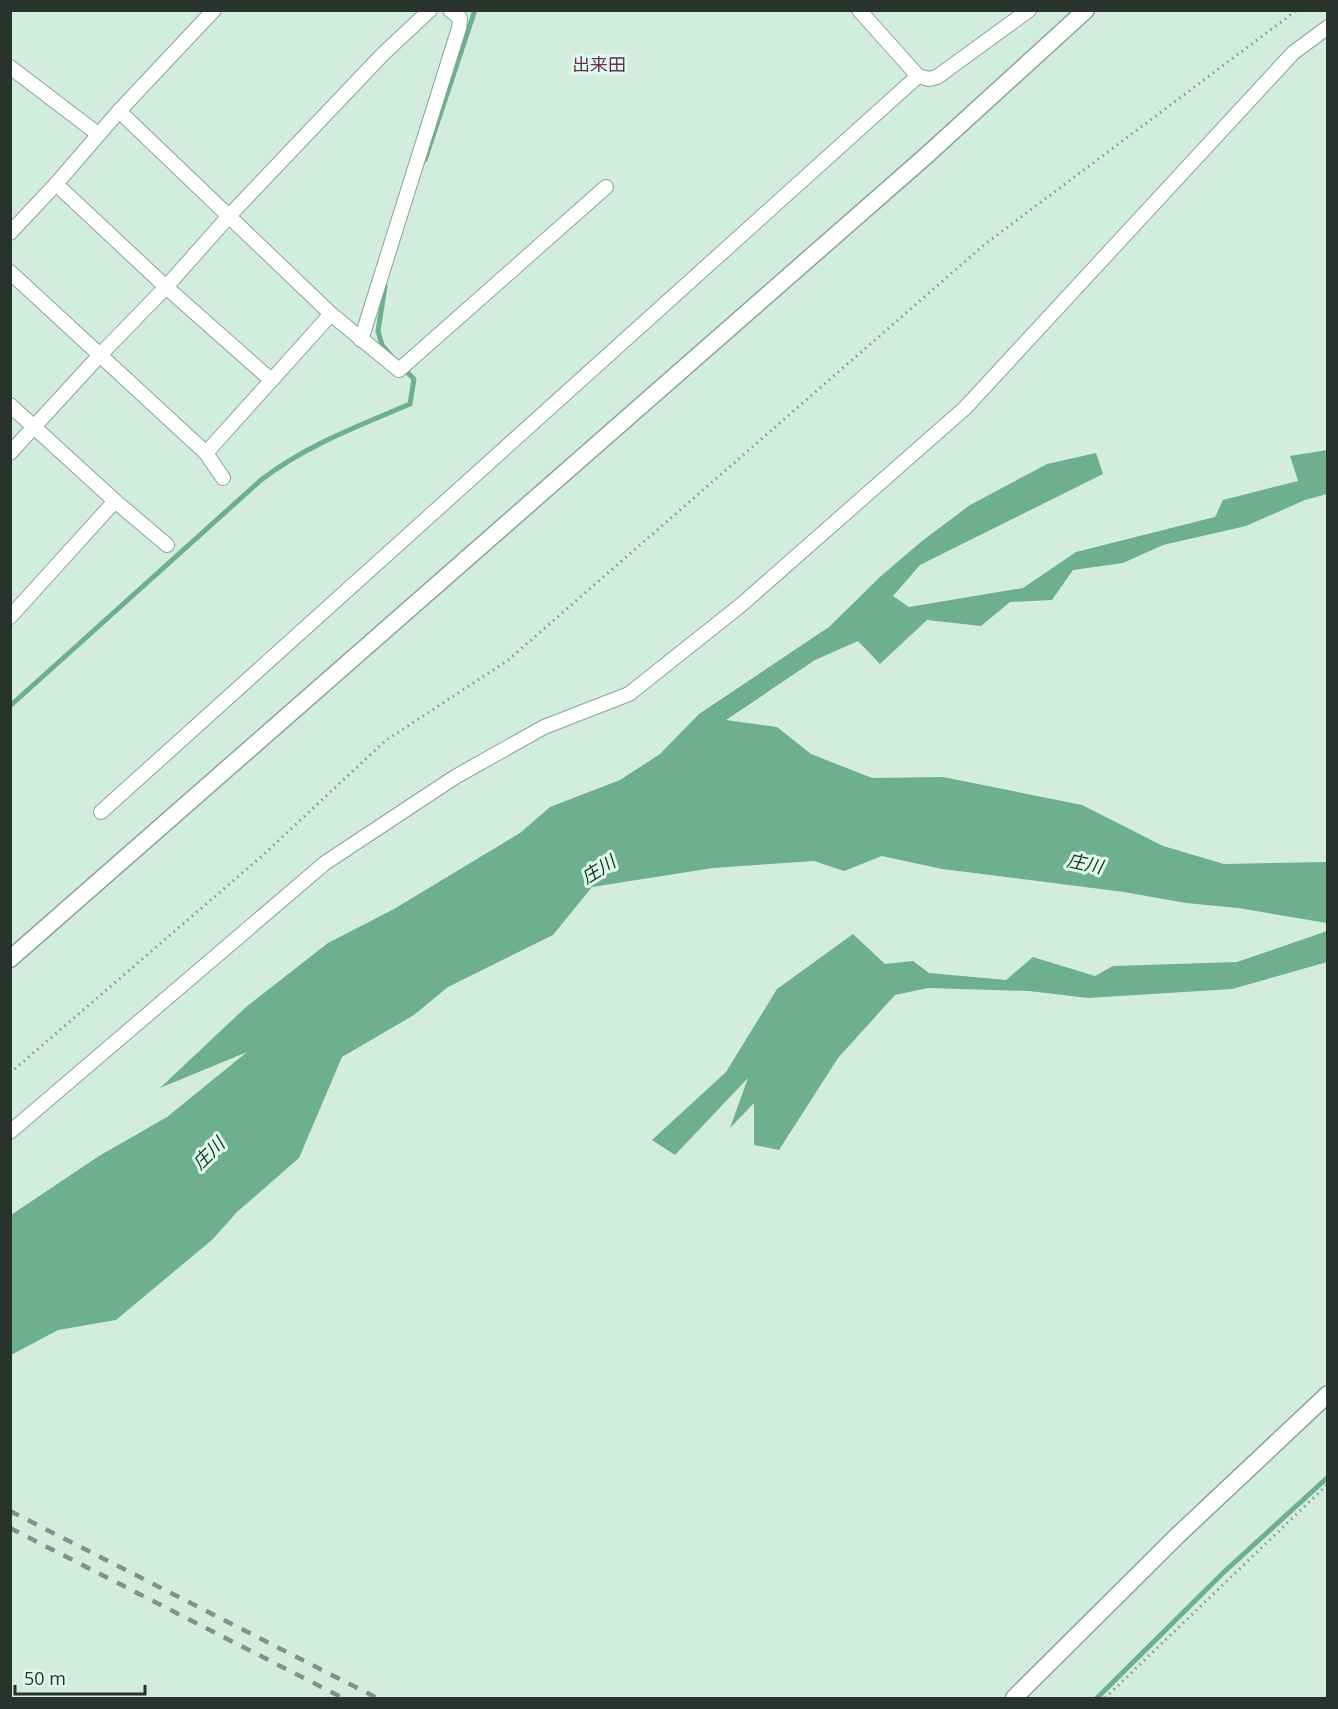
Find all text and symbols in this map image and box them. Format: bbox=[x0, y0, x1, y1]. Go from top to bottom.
district label: 出来田 bbox=[572, 52, 626, 76]
water label: 庄川 bbox=[576, 848, 621, 889]
water label: 庄川 bbox=[1065, 848, 1107, 879]
water label: 庄川 bbox=[187, 1130, 231, 1174]
scale bar bbox=[15, 1658, 146, 1696]
text: 50 m bbox=[24, 1666, 66, 1690]

